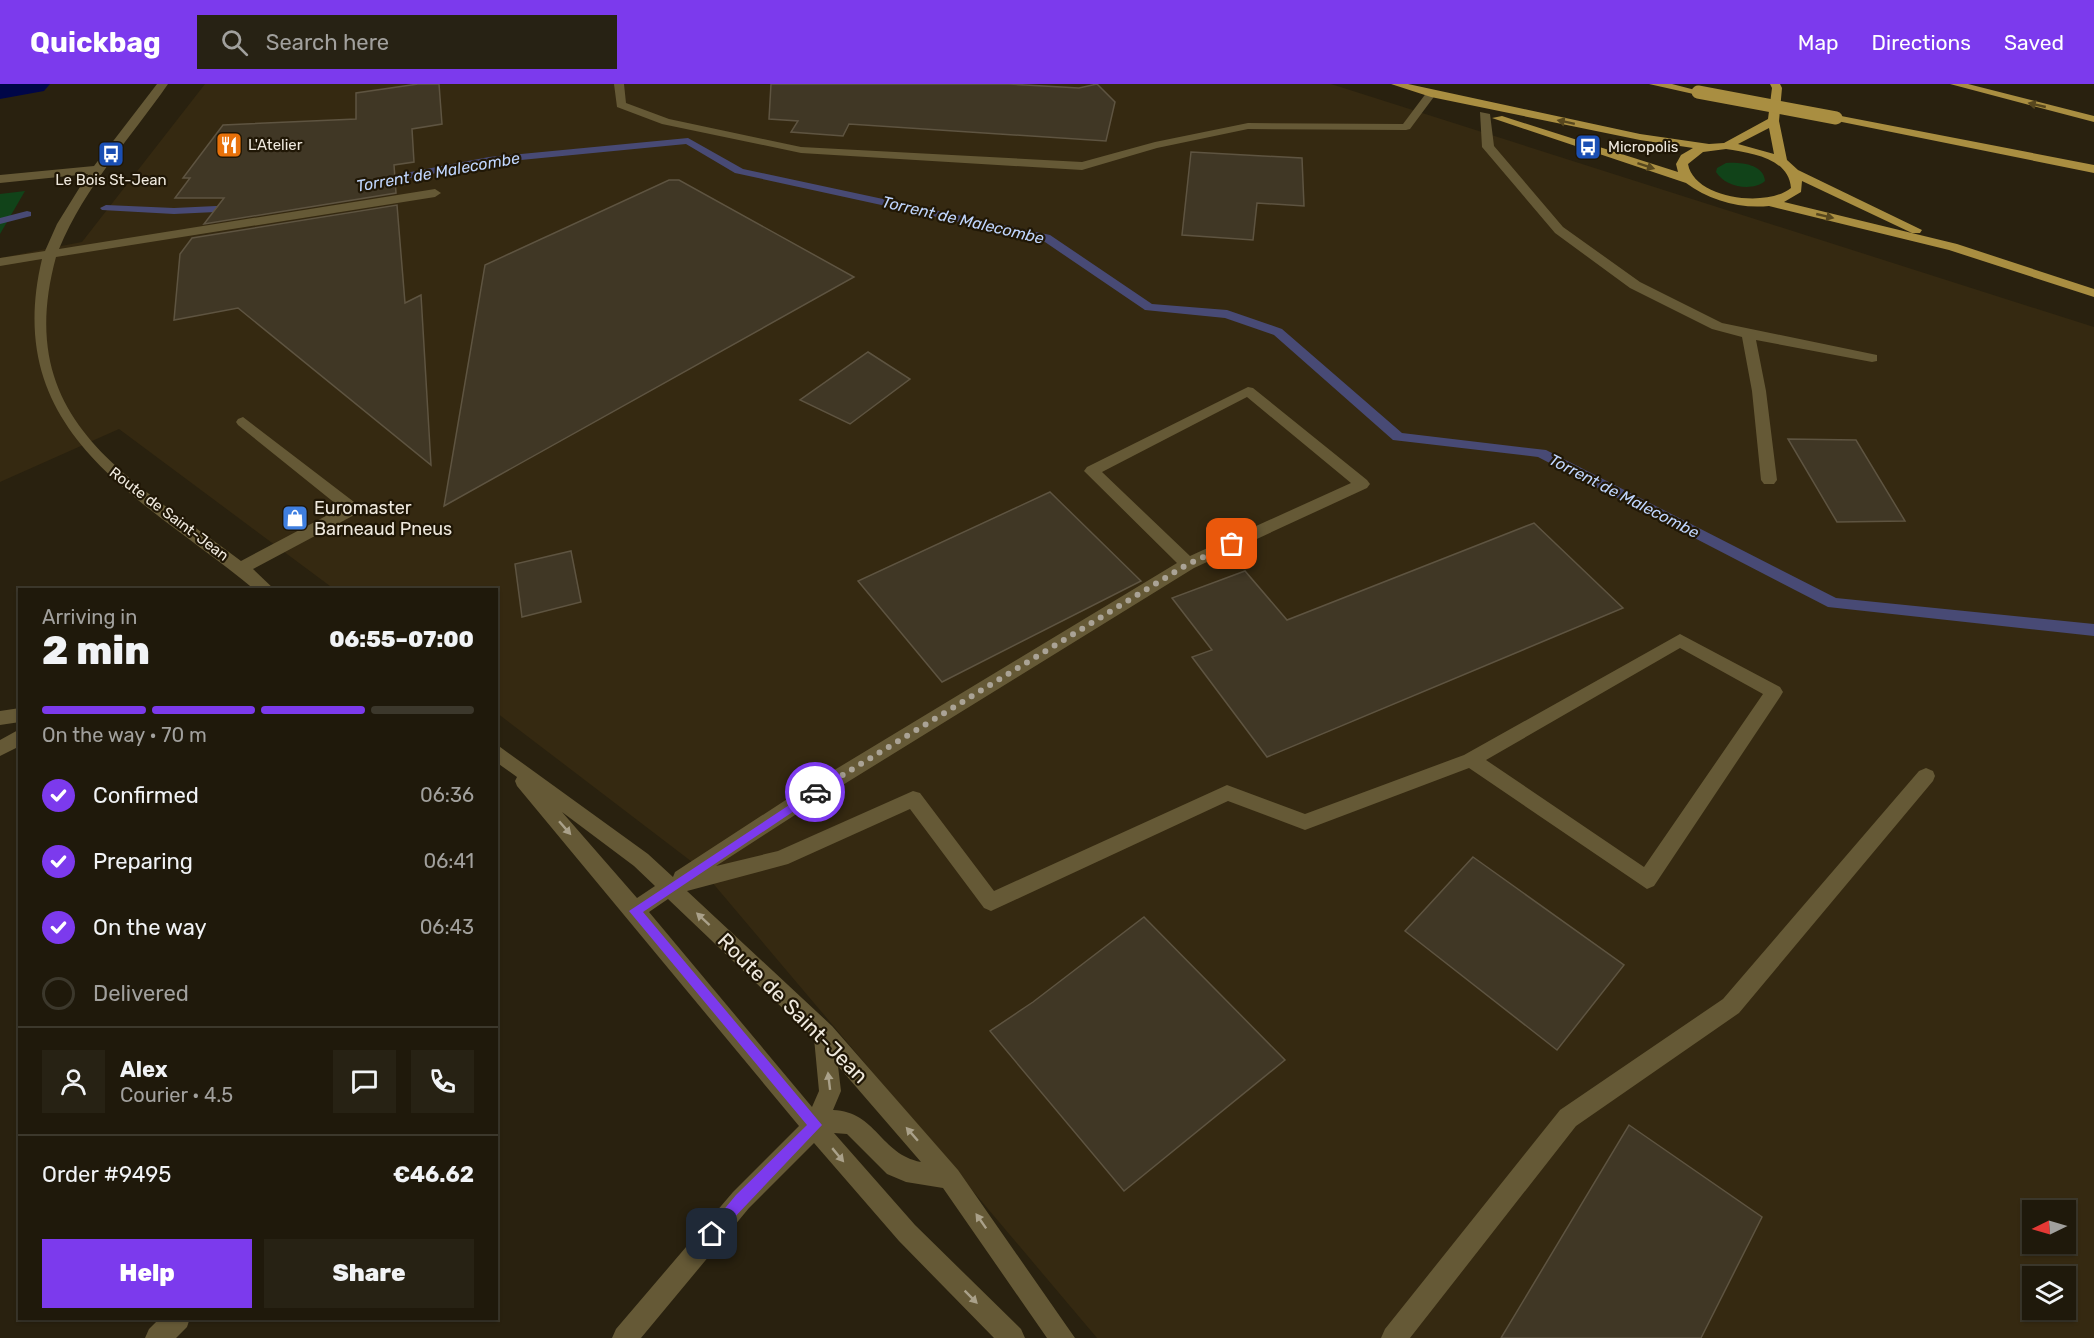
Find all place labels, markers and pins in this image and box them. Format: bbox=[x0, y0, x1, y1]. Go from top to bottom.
restaurant icon: L'Atelier bbox=[214, 130, 244, 160]
bus stop icon: Micropolis bbox=[1573, 132, 1603, 162]
place label: L'Atelier bbox=[248, 136, 303, 154]
place label: Micropolis bbox=[1608, 138, 1679, 156]
bus stop icon: Le Bois St-Jean bbox=[96, 139, 126, 169]
place label: Le Bois St-Jean bbox=[55, 171, 167, 189]
place label: Euromaster Barneaud Pneus bbox=[314, 497, 452, 540]
shop icon: Euromaster Barneaud Pneus bbox=[280, 503, 310, 533]
pin bbox=[1206, 518, 1257, 569]
pin bbox=[686, 1208, 737, 1259]

